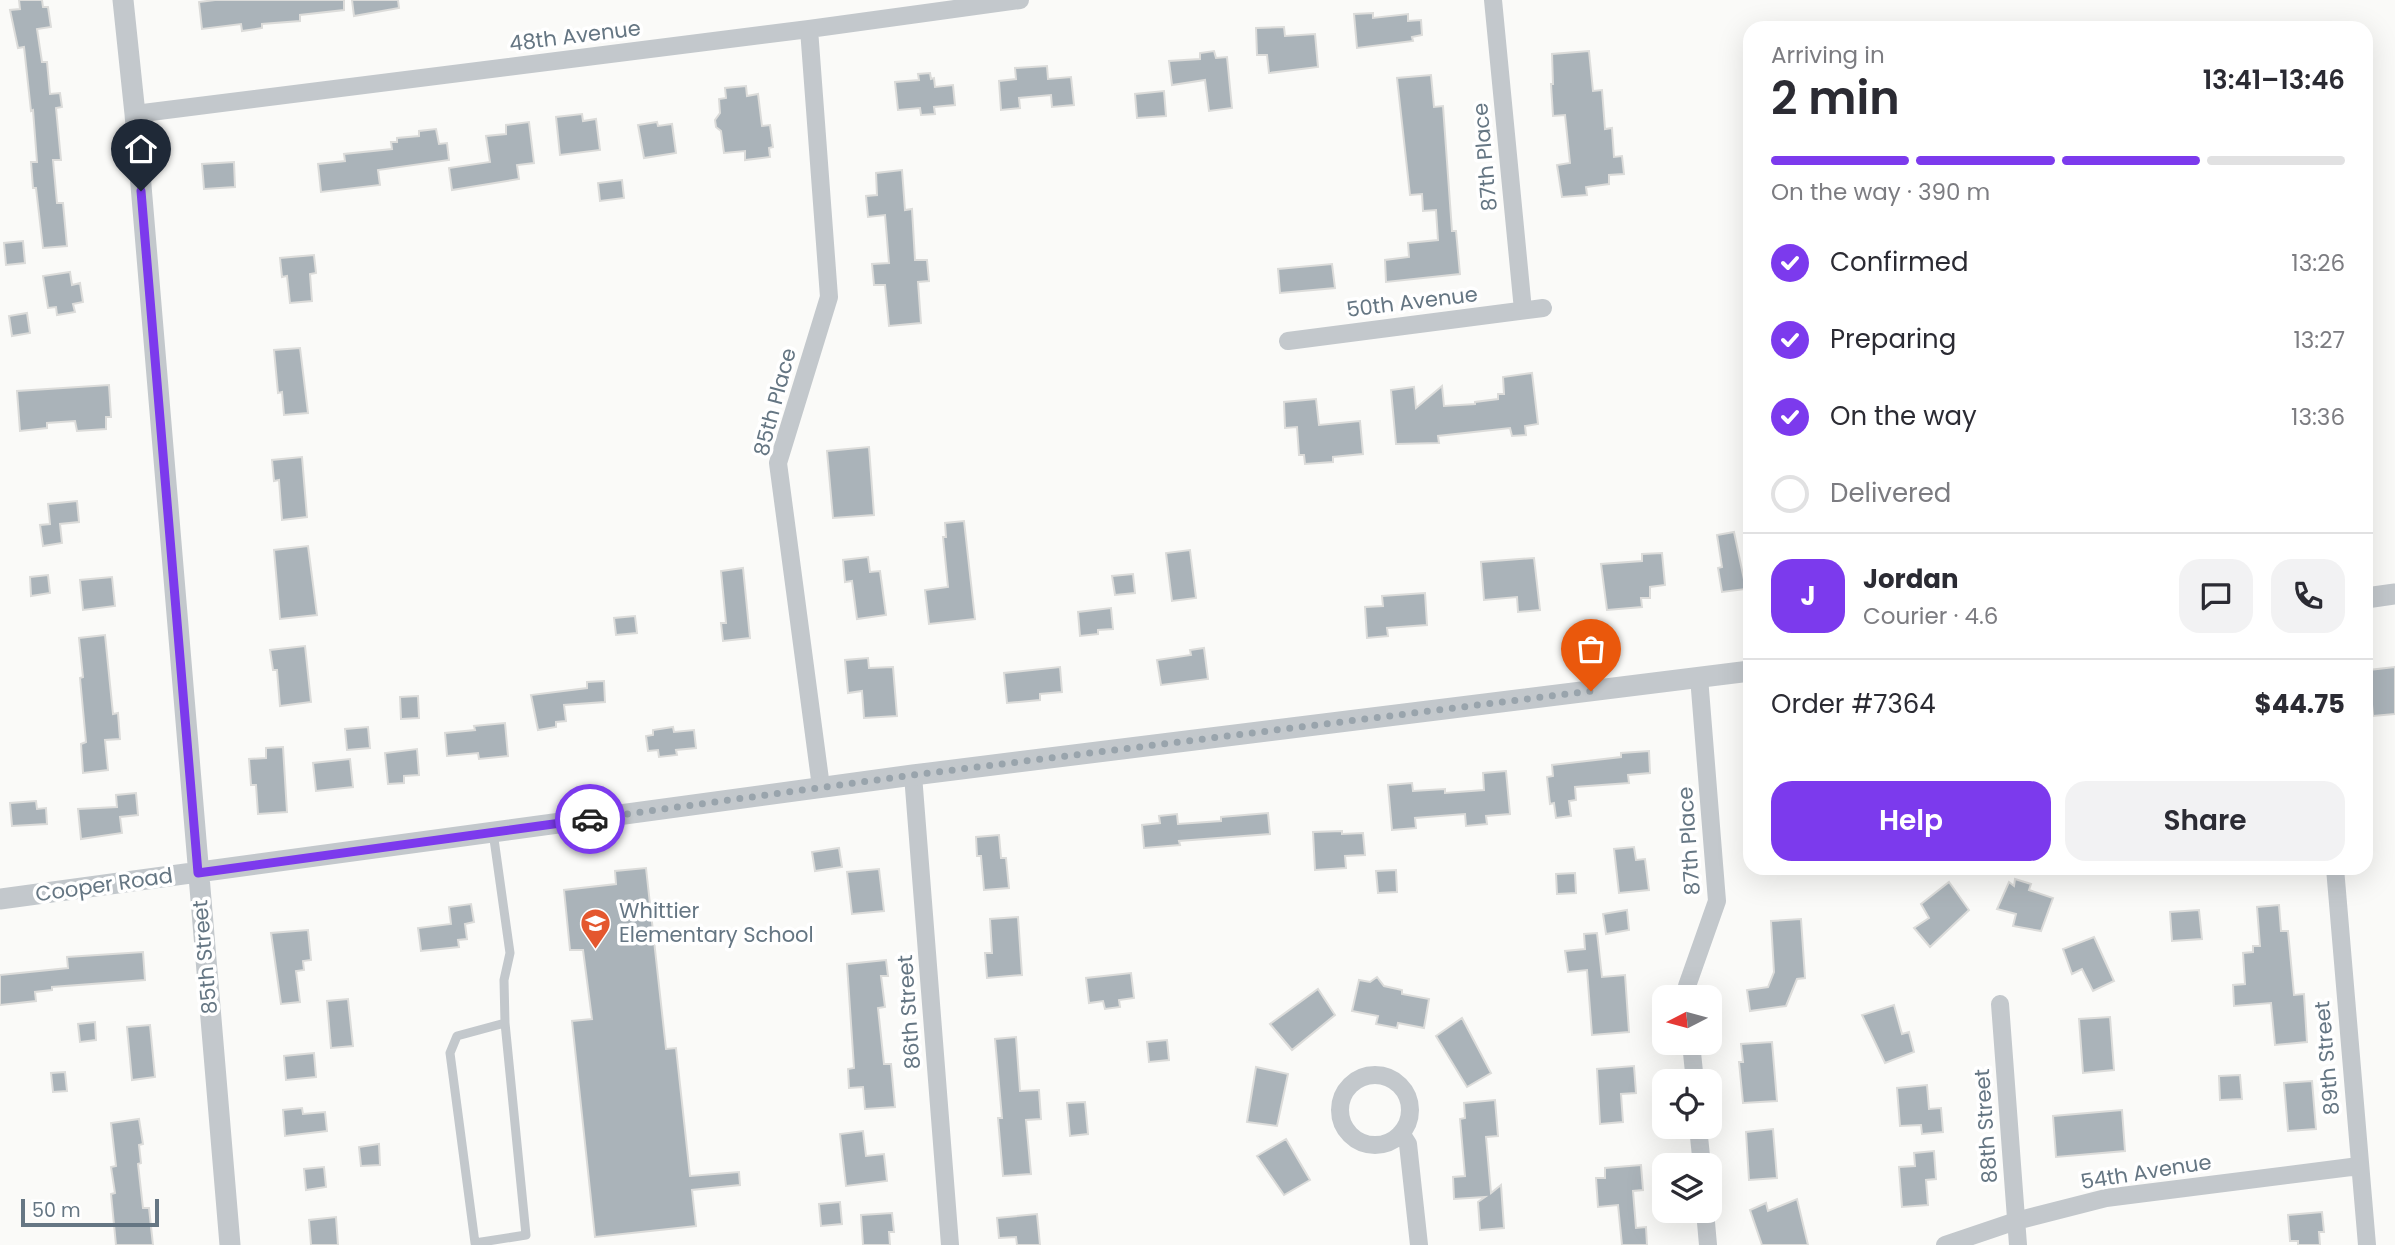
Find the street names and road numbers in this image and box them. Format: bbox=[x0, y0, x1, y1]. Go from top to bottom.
street label: 48th Avenue bbox=[508, 13, 642, 58]
street label: 87th Place bbox=[1465, 102, 1504, 212]
street label: 50th Avenue bbox=[1345, 279, 1479, 324]
street label: 85th Place bbox=[746, 345, 803, 459]
street label: 87th Place bbox=[1670, 786, 1707, 896]
street label: Cooper Road bbox=[33, 861, 174, 908]
street label: 85th Street bbox=[185, 899, 224, 1015]
street label: 86th Street bbox=[890, 954, 927, 1070]
street label: 89th Street bbox=[2307, 1000, 2346, 1116]
street label: 88th Street bbox=[1967, 1068, 2004, 1184]
street label: 54th Avenue bbox=[2078, 1147, 2213, 1196]

